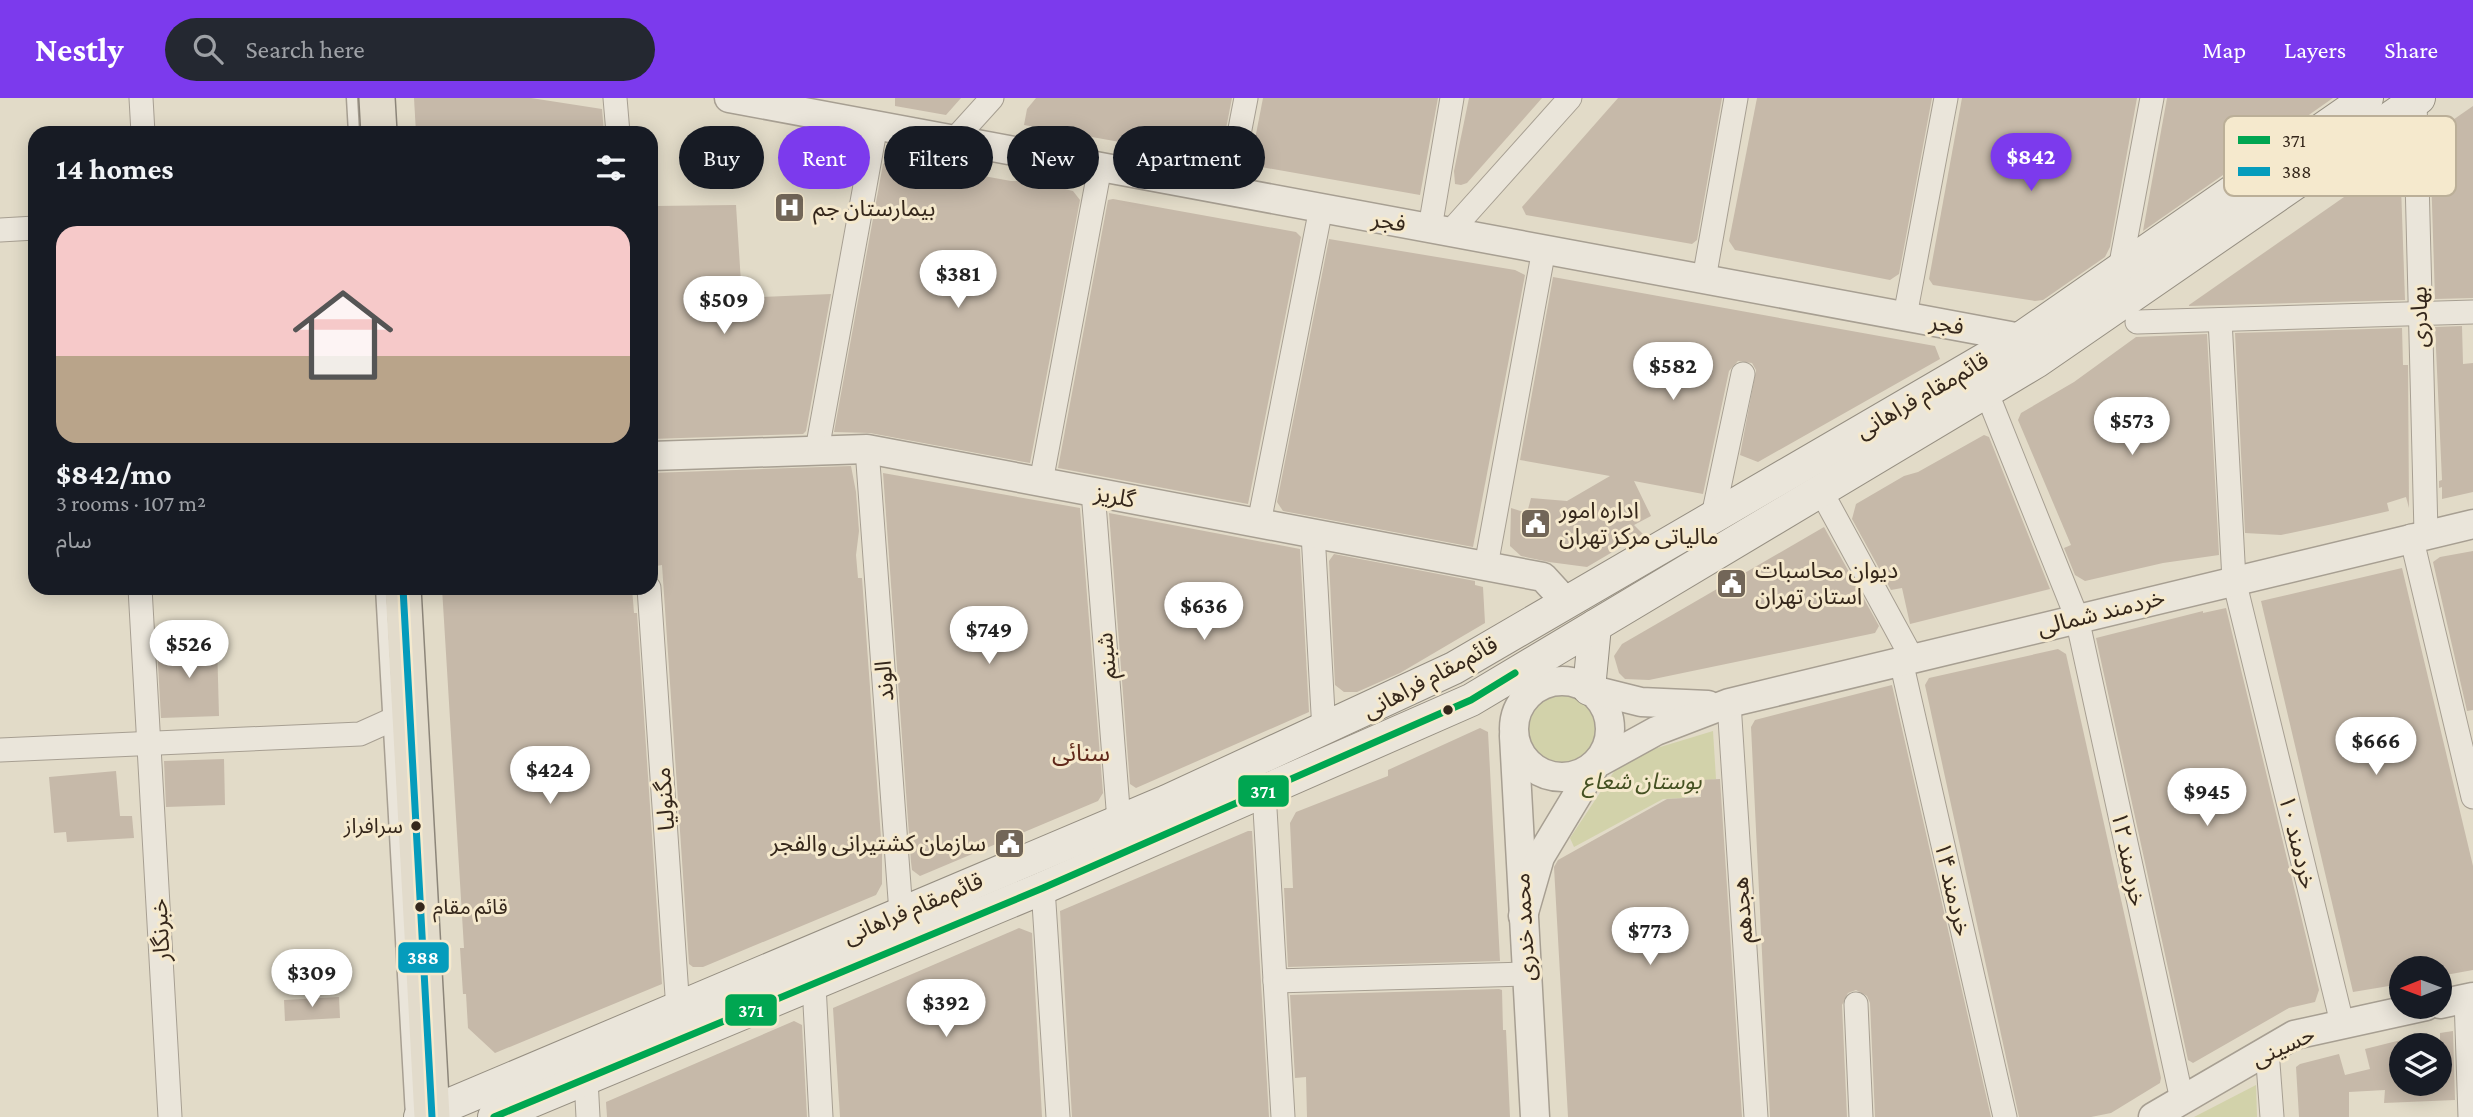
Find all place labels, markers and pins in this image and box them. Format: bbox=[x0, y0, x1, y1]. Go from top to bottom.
pin: $842 bbox=[1990, 134, 2072, 193]
hospital icon: بیمارستان جم bbox=[773, 191, 807, 225]
place label: بیمارستان جم bbox=[813, 195, 935, 225]
pin: $381 bbox=[917, 250, 999, 310]
pin: $509 bbox=[683, 276, 765, 336]
pin: $582 bbox=[1632, 342, 1714, 402]
pin: $573 bbox=[2091, 398, 2173, 457]
place label: اداره امور مالیاتی مرکز تهران bbox=[1558, 497, 1719, 550]
public building icon: اداره امور مالیاتی مرکز تهران bbox=[1519, 506, 1553, 540]
place label: دیوان محاسبات استان تهران bbox=[1755, 557, 1898, 610]
public building icon: دیوان محاسبات استان تهران bbox=[1715, 566, 1749, 600]
pin: $636 bbox=[1163, 582, 1245, 642]
pin: $749 bbox=[948, 606, 1030, 666]
pin: $526 bbox=[148, 620, 230, 680]
unlabelled marker bbox=[1441, 703, 1455, 717]
pin: $666 bbox=[2335, 718, 2417, 777]
pin: $424 bbox=[509, 746, 591, 806]
pin: $945 bbox=[2166, 768, 2248, 828]
place label: سرافراز bbox=[343, 814, 403, 838]
marker: سرافراز bbox=[409, 819, 423, 833]
public building icon: سازمان کشتیرانی والفجر bbox=[992, 826, 1026, 860]
place label: سازمان کشتیرانی والفجر bbox=[769, 830, 986, 857]
place label: قائم مقام bbox=[433, 895, 508, 923]
marker: قائم مقام bbox=[413, 900, 427, 914]
pin: $773 bbox=[1609, 908, 1691, 967]
pin: $309 bbox=[271, 950, 353, 1009]
pin: $392 bbox=[905, 979, 987, 1039]

